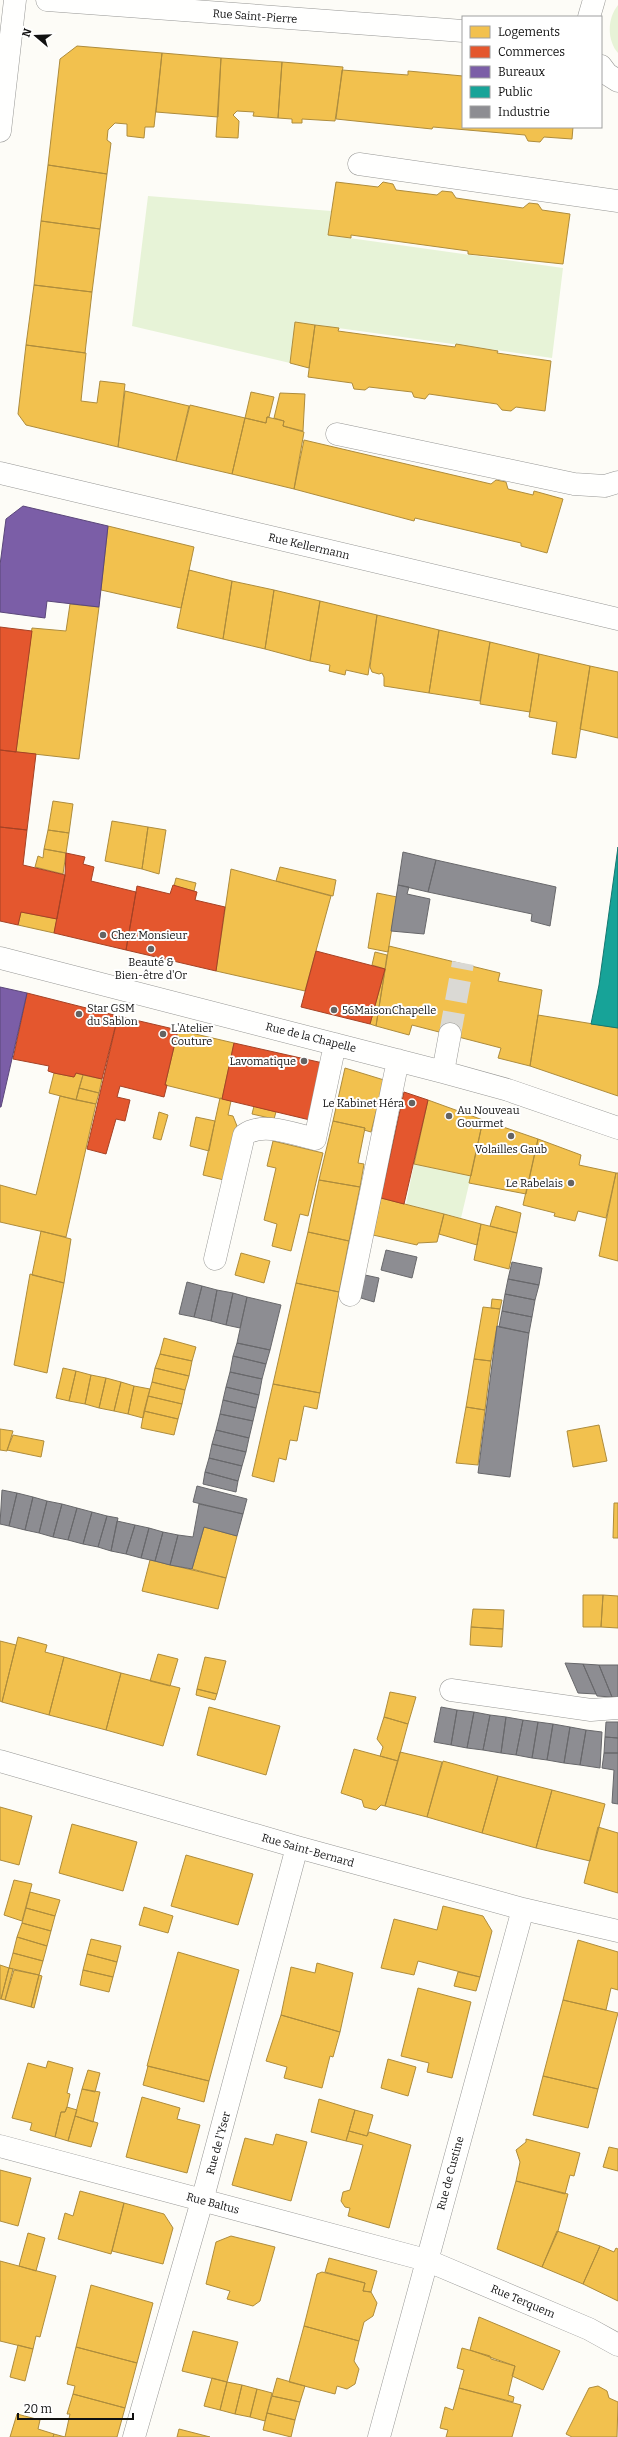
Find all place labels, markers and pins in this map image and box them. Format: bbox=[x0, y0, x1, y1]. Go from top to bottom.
place label: Chez Monsieur bbox=[111, 929, 187, 942]
marker: Chez Monsieur bbox=[98, 930, 108, 940]
marker: Beauté & Bien-être d'Or bbox=[146, 944, 156, 954]
place label: Beauté & Bien-être d'Or bbox=[115, 956, 187, 982]
place label: Star GSM du Sablon bbox=[87, 1002, 138, 1028]
place label: 56MaisonChapelle bbox=[342, 1004, 436, 1017]
marker: 56MaisonChapelle bbox=[329, 1005, 339, 1015]
marker: Star GSM du Sablon bbox=[74, 1009, 84, 1019]
place label: L'Atelier Couture bbox=[171, 1022, 213, 1048]
marker: L'Atelier Couture bbox=[158, 1029, 168, 1039]
place label: Lavomatique bbox=[229, 1055, 296, 1068]
marker: Lavomatique bbox=[299, 1056, 309, 1066]
place label: Le Kabinet Héra bbox=[323, 1097, 404, 1110]
marker: Le Kabinet Héra bbox=[407, 1098, 417, 1108]
place label: Au Nouveau Gourmet bbox=[457, 1104, 520, 1130]
marker: Au Nouveau Gourmet bbox=[444, 1111, 454, 1121]
marker: Volailles Gaub bbox=[506, 1131, 516, 1141]
place label: Volailles Gaub bbox=[475, 1143, 547, 1156]
place label: Le Rabelais bbox=[506, 1177, 563, 1190]
marker: Le Rabelais bbox=[566, 1178, 576, 1188]

